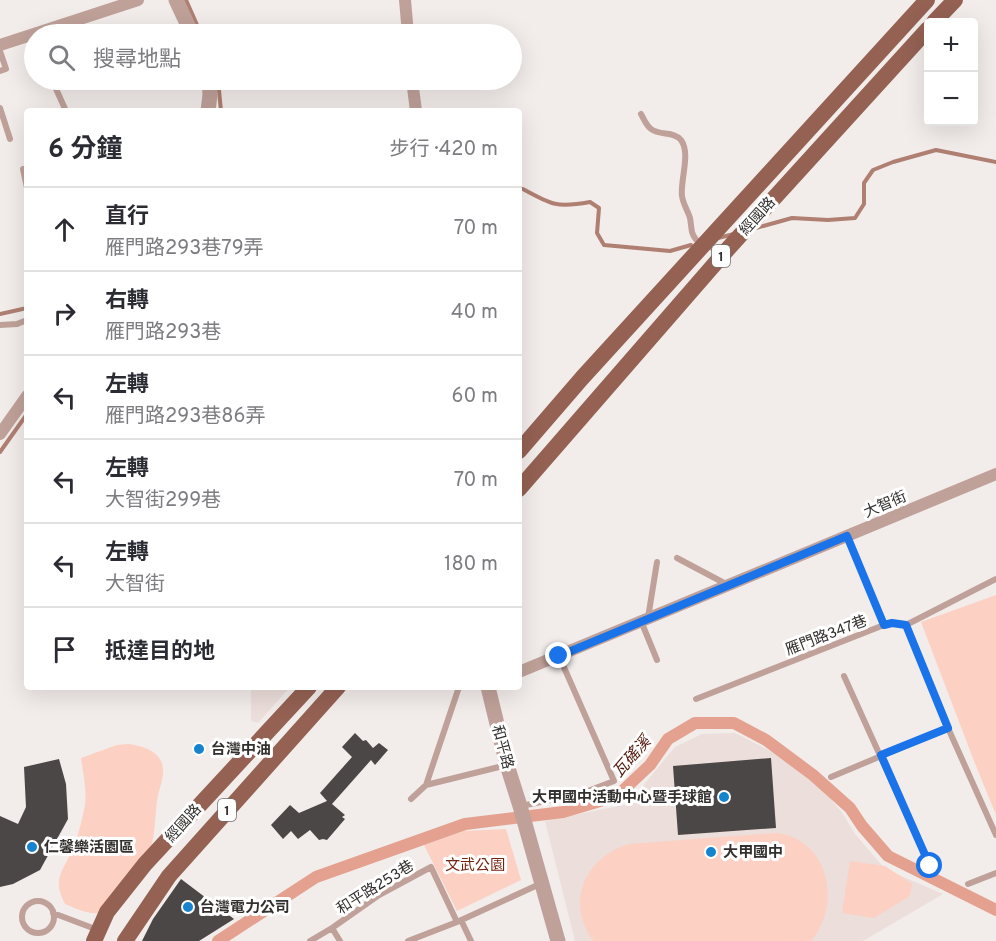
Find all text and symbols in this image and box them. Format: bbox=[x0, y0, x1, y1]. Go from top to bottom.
map controls bbox=[924, 18, 978, 126]
button: + bbox=[924, 18, 978, 72]
search box bbox=[24, 24, 522, 90]
icon: search bbox=[45, 41, 78, 74]
text: 搜尋地點 bbox=[93, 47, 181, 74]
button: − bbox=[924, 72, 978, 126]
text: 6 分鐘 bbox=[48, 134, 122, 167]
text: 步行 · 420 m bbox=[389, 137, 498, 163]
street label: 經國路 bbox=[736, 194, 780, 240]
text: 直行 bbox=[105, 204, 149, 231]
icon: ahead bbox=[48, 213, 81, 246]
text: 70 m bbox=[454, 216, 498, 242]
text: 雁門路293巷79弄 bbox=[105, 236, 264, 262]
road number: 1 bbox=[712, 245, 730, 267]
text: 右轉 bbox=[105, 288, 149, 315]
icon: right bbox=[48, 297, 81, 330]
text: 40 m bbox=[451, 300, 498, 326]
text: 雁門路293巷 bbox=[105, 320, 221, 346]
text: 左轉 bbox=[105, 372, 149, 399]
icon: left bbox=[48, 381, 81, 414]
text: 60 m bbox=[452, 384, 498, 410]
text: 雁門路293巷86弄 bbox=[105, 404, 265, 430]
text: 左轉 bbox=[105, 456, 149, 483]
icon: left bbox=[48, 465, 81, 498]
text: 70 m bbox=[454, 468, 498, 494]
text: 大智街299巷 bbox=[105, 488, 221, 514]
street label: 大智街 bbox=[861, 488, 910, 523]
text: 左轉 bbox=[105, 540, 149, 567]
icon: left bbox=[48, 549, 81, 582]
text: 180 m bbox=[444, 552, 498, 578]
text: 大智街 bbox=[105, 572, 165, 598]
street label: 雁門路347巷 bbox=[783, 612, 870, 661]
icon: arrive bbox=[48, 633, 81, 666]
text: 抵達目的地 bbox=[105, 639, 215, 666]
route end bbox=[545, 642, 571, 668]
street label: 和平路 bbox=[487, 723, 517, 772]
water label: 瓦磘溪 bbox=[609, 731, 657, 782]
place label: 台灣中油 bbox=[211, 740, 271, 760]
marker: 台灣中油 bbox=[192, 742, 206, 756]
place label: 大甲國中活動中心暨手球館 bbox=[532, 789, 712, 808]
marker: 大甲國中活動中心暨手球館 bbox=[717, 790, 731, 804]
road number: 1 bbox=[218, 799, 236, 821]
street label: 經國路 bbox=[162, 801, 206, 847]
place label: 仁馨樂活園區 bbox=[44, 839, 134, 858]
marker: 仁馨樂活園區 bbox=[25, 840, 39, 854]
place label: 大甲國中 bbox=[723, 844, 783, 863]
marker: 大甲國中 bbox=[704, 845, 718, 859]
route start bbox=[916, 852, 942, 878]
street label: 和平路253巷 bbox=[334, 857, 418, 920]
park label: 文武公園 bbox=[445, 857, 505, 876]
place label: 台灣電力公司 bbox=[200, 898, 290, 918]
marker: 台灣電力公司 bbox=[181, 900, 195, 914]

